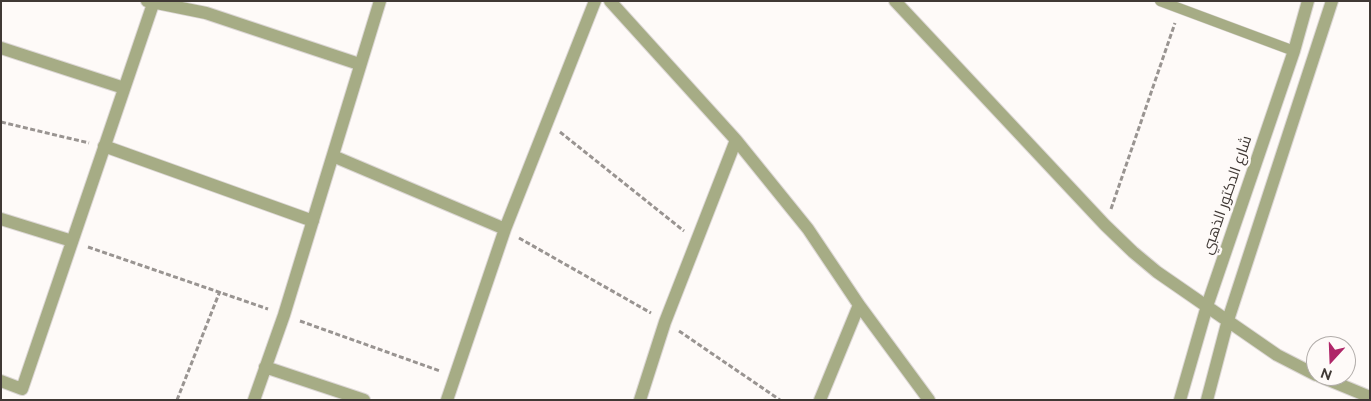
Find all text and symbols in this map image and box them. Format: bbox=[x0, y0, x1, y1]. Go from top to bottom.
street label: شارع الدكتور الذهبي bbox=[1198, 133, 1256, 257]
north arrow bbox=[1306, 336, 1356, 386]
text: N bbox=[1318, 365, 1334, 384]

